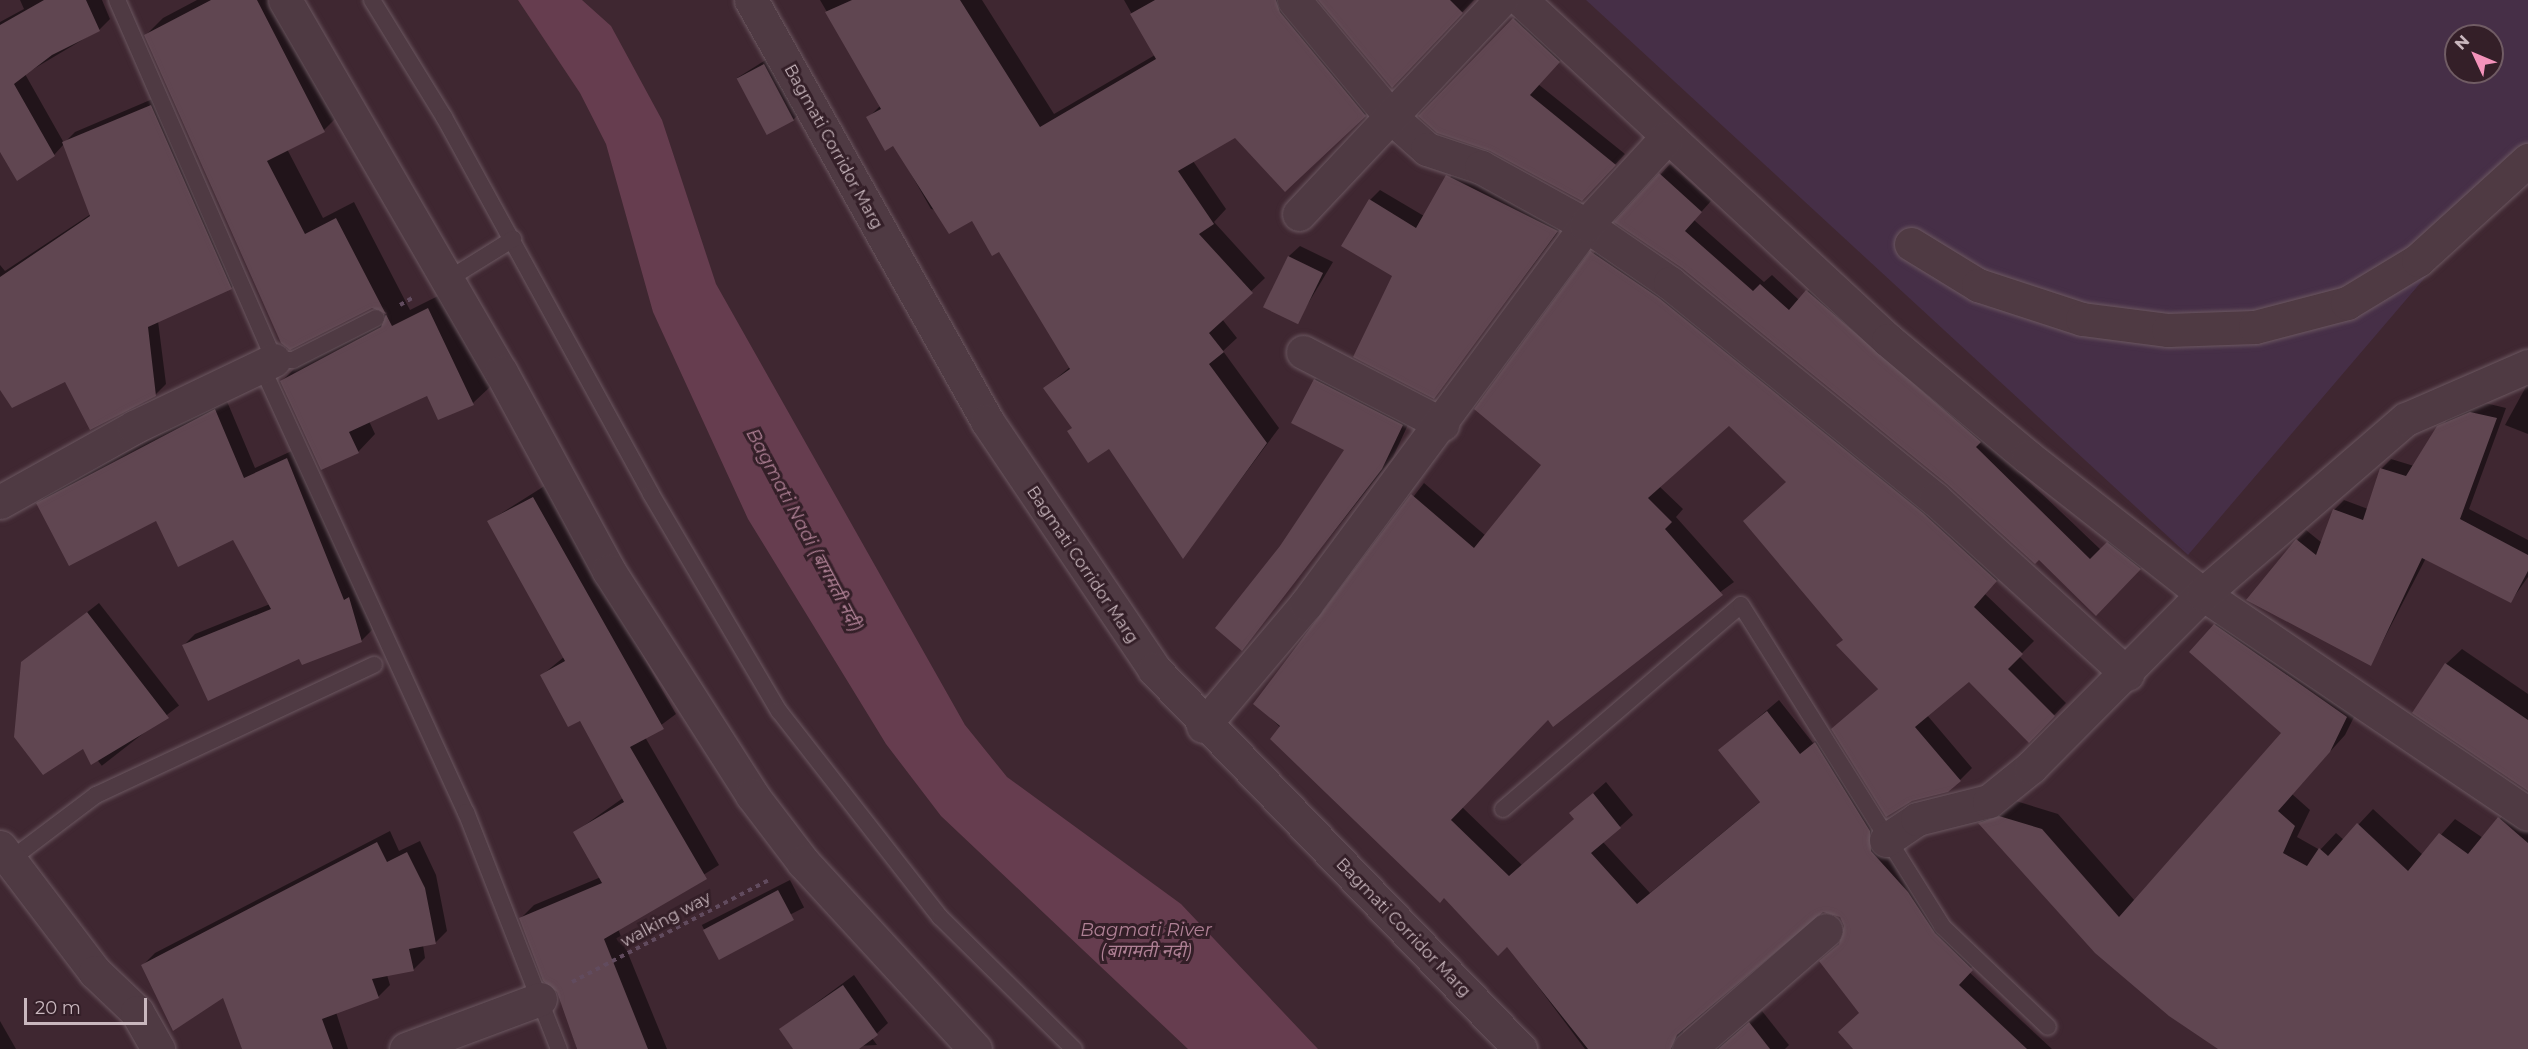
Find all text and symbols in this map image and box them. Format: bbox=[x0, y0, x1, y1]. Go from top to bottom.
north arrow bbox=[2444, 24, 2504, 84]
text: N bbox=[2451, 31, 2473, 54]
street label: Bagmati Corridor Marg bbox=[780, 61, 886, 233]
water label: Bagmati Nadi (बागमती नदी) bbox=[741, 425, 867, 635]
street label: Bagmati Corridor Marg bbox=[1022, 483, 1142, 647]
street label: Bagmati Corridor Marg bbox=[1332, 855, 1474, 1001]
street label: walking way bbox=[618, 888, 714, 952]
water label: Bagmati River (बागमती नदी) bbox=[1080, 920, 1212, 962]
scale bar bbox=[27, 986, 150, 1024]
text: 20 m bbox=[35, 997, 81, 1019]

